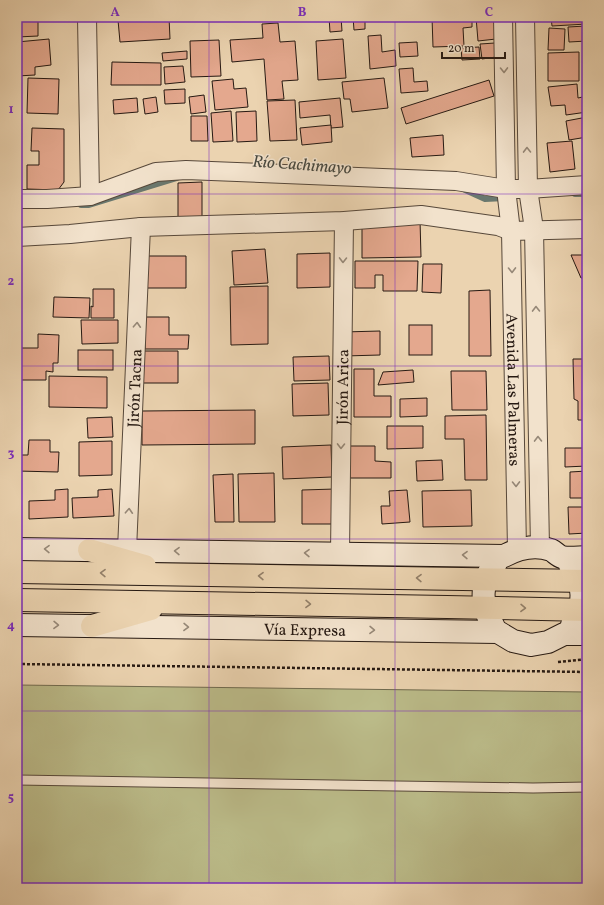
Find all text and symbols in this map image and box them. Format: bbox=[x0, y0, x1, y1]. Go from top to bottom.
text: A bbox=[110, 4, 120, 22]
text: B bbox=[298, 4, 307, 22]
text: C bbox=[485, 4, 493, 22]
scale bar bbox=[442, 34, 505, 60]
text: 20 m bbox=[448, 41, 475, 57]
one-way arrow bbox=[500, 67, 509, 73]
text: 1 bbox=[8, 101, 14, 119]
one-way arrow bbox=[523, 147, 532, 153]
water label: Río Cachimayo bbox=[251, 151, 353, 180]
one-way arrow bbox=[339, 257, 347, 263]
one-way arrow bbox=[507, 267, 516, 273]
text: 2 bbox=[8, 273, 15, 291]
one-way arrow bbox=[532, 306, 540, 312]
street label: Avenida Las Palmeras bbox=[500, 313, 524, 467]
one-way arrow bbox=[133, 322, 141, 328]
street label: Jirón Tacna bbox=[123, 348, 149, 428]
street label: Jirón Arica bbox=[333, 349, 355, 425]
one-way arrow bbox=[534, 436, 542, 442]
one-way arrow bbox=[337, 443, 345, 449]
text: 3 bbox=[8, 445, 15, 463]
one-way arrow bbox=[512, 481, 520, 487]
one-way arrow bbox=[124, 508, 133, 514]
one-way arrow bbox=[44, 545, 50, 553]
one-way arrow bbox=[174, 547, 180, 555]
one-way arrow bbox=[304, 549, 310, 557]
one-way arrow bbox=[462, 551, 468, 559]
one-way arrow bbox=[100, 569, 106, 577]
one-way arrow bbox=[258, 572, 264, 580]
one-way arrow bbox=[416, 574, 422, 582]
one-way arrow bbox=[305, 600, 311, 609]
one-way arrow bbox=[520, 604, 526, 613]
text: 4 bbox=[7, 617, 15, 635]
street label: Vía Expresa bbox=[264, 620, 346, 643]
one-way arrow bbox=[53, 621, 59, 629]
one-way arrow bbox=[183, 623, 189, 631]
one-way arrow bbox=[369, 626, 375, 634]
text: 5 bbox=[8, 789, 14, 807]

